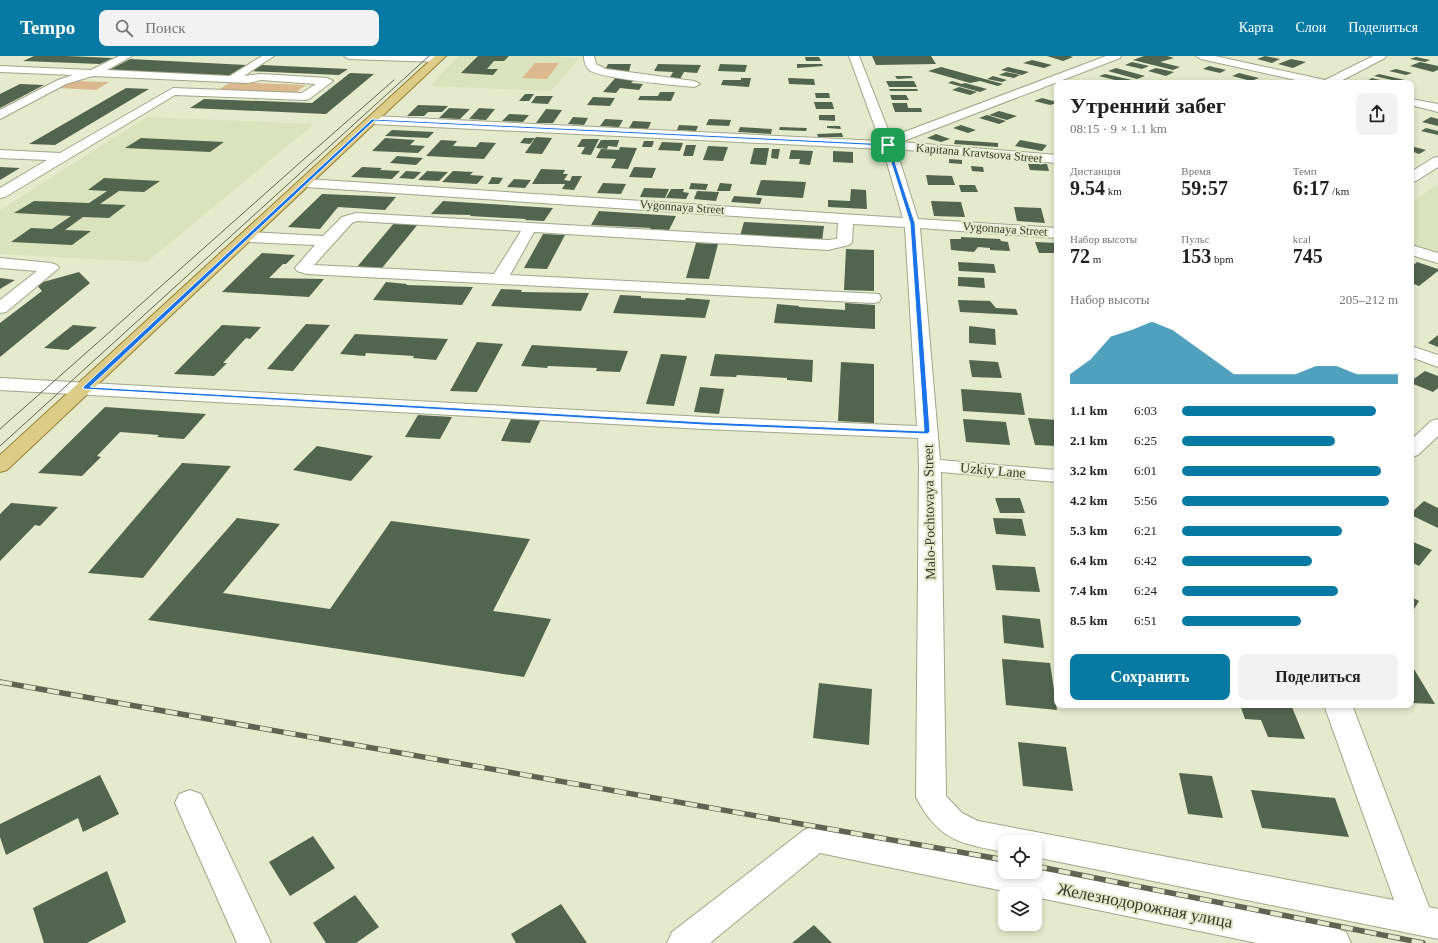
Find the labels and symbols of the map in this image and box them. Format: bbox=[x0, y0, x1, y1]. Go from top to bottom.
pin bbox=[871, 128, 905, 162]
street label: Kapitana Kravtsova Street bbox=[915, 141, 1043, 166]
street label: Vygonnaya Street bbox=[639, 197, 726, 217]
street label: Vygonnaya Street bbox=[962, 219, 1049, 239]
street label: Malo-Pochtovaya Street bbox=[921, 444, 938, 580]
street label: Uzkiy Lane bbox=[960, 460, 1026, 481]
street label: Железнодорожная улица bbox=[1056, 879, 1235, 932]

